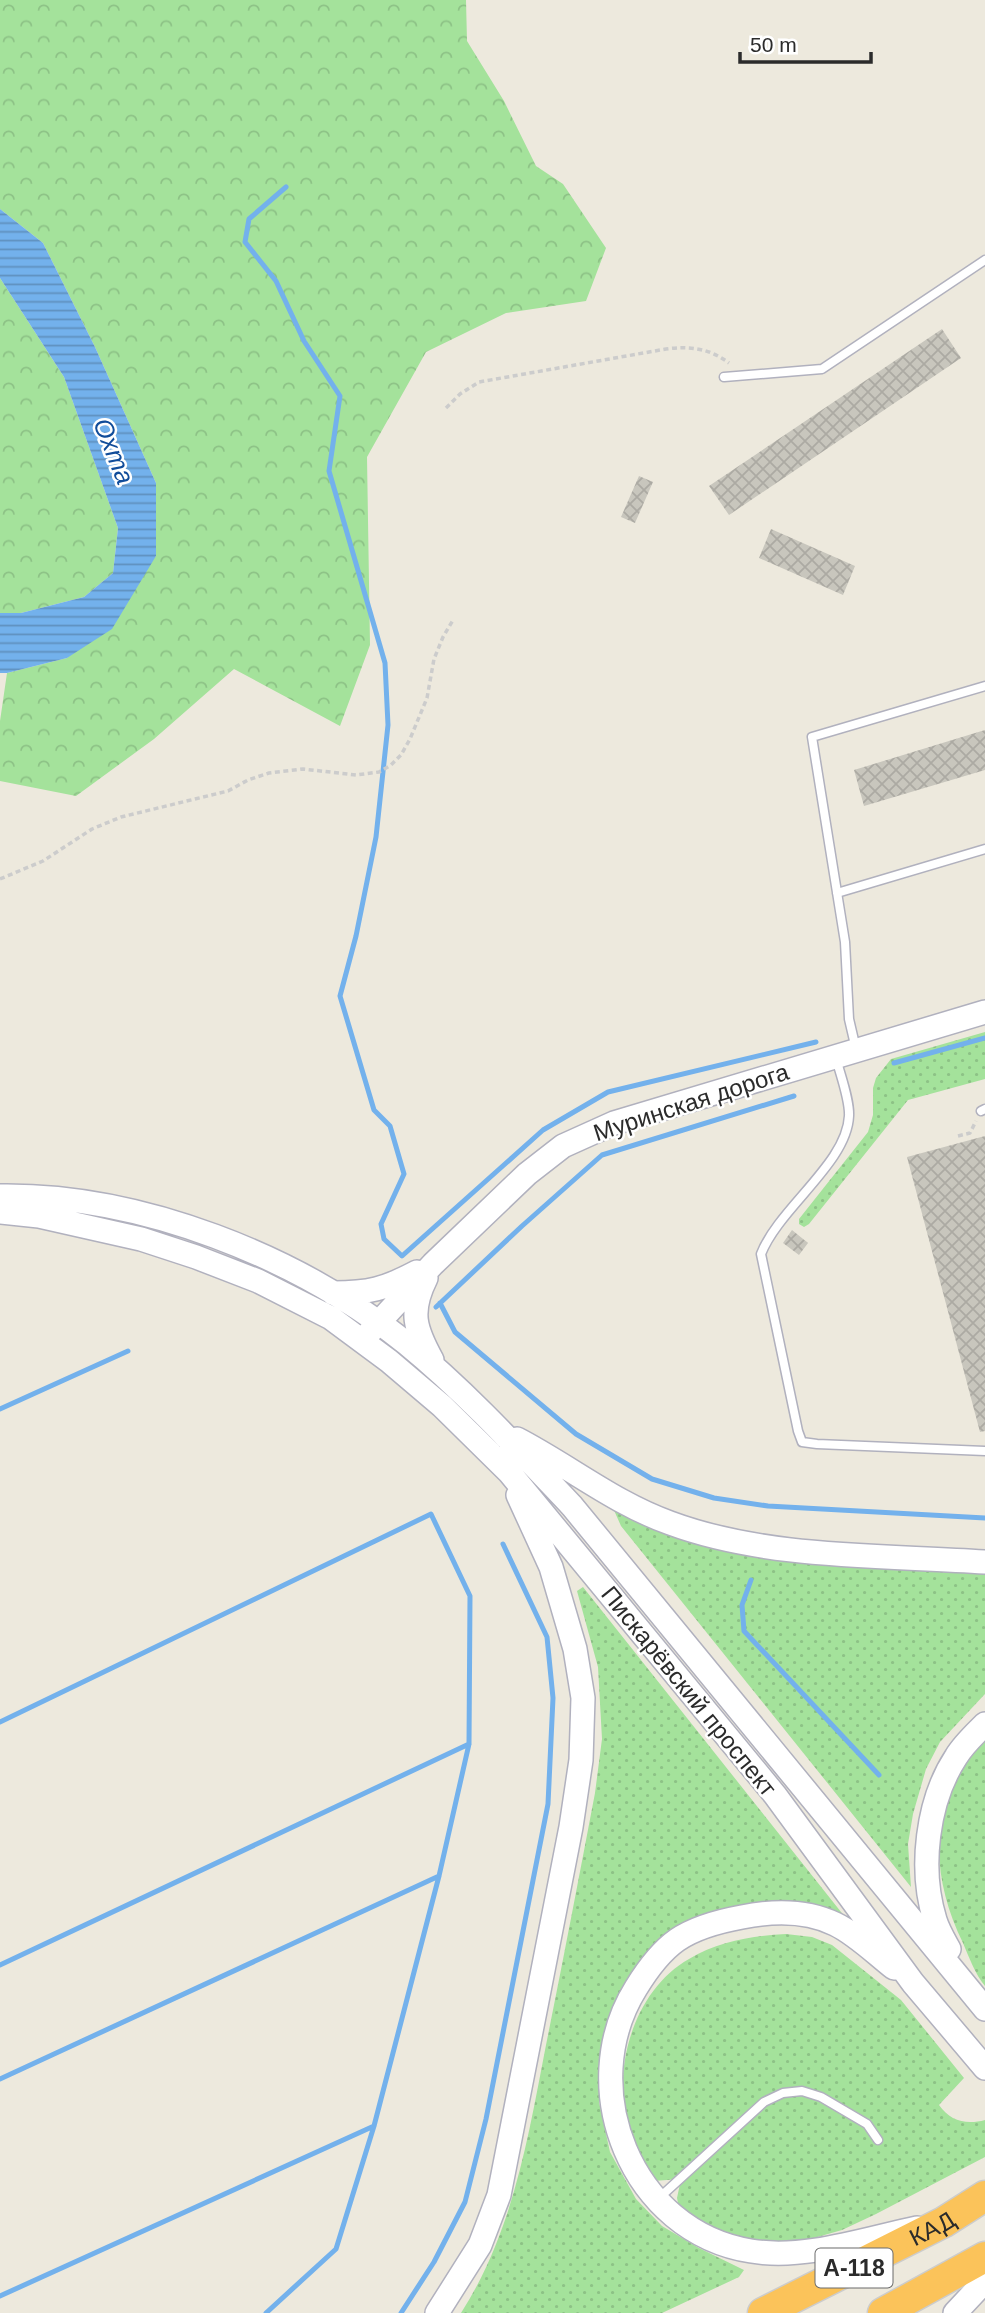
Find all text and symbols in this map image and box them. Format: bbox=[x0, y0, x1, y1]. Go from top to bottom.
scale bar bbox=[740, 21, 871, 65]
text: 50 m bbox=[750, 33, 797, 56]
water label: Охта bbox=[87, 414, 141, 488]
street label: Муринская дорога bbox=[590, 1057, 793, 1146]
street label: Пискарёвский проспект bbox=[596, 1581, 782, 1801]
street label: КАД bbox=[905, 2205, 960, 2251]
road number: А-118 bbox=[816, 2248, 892, 2288]

